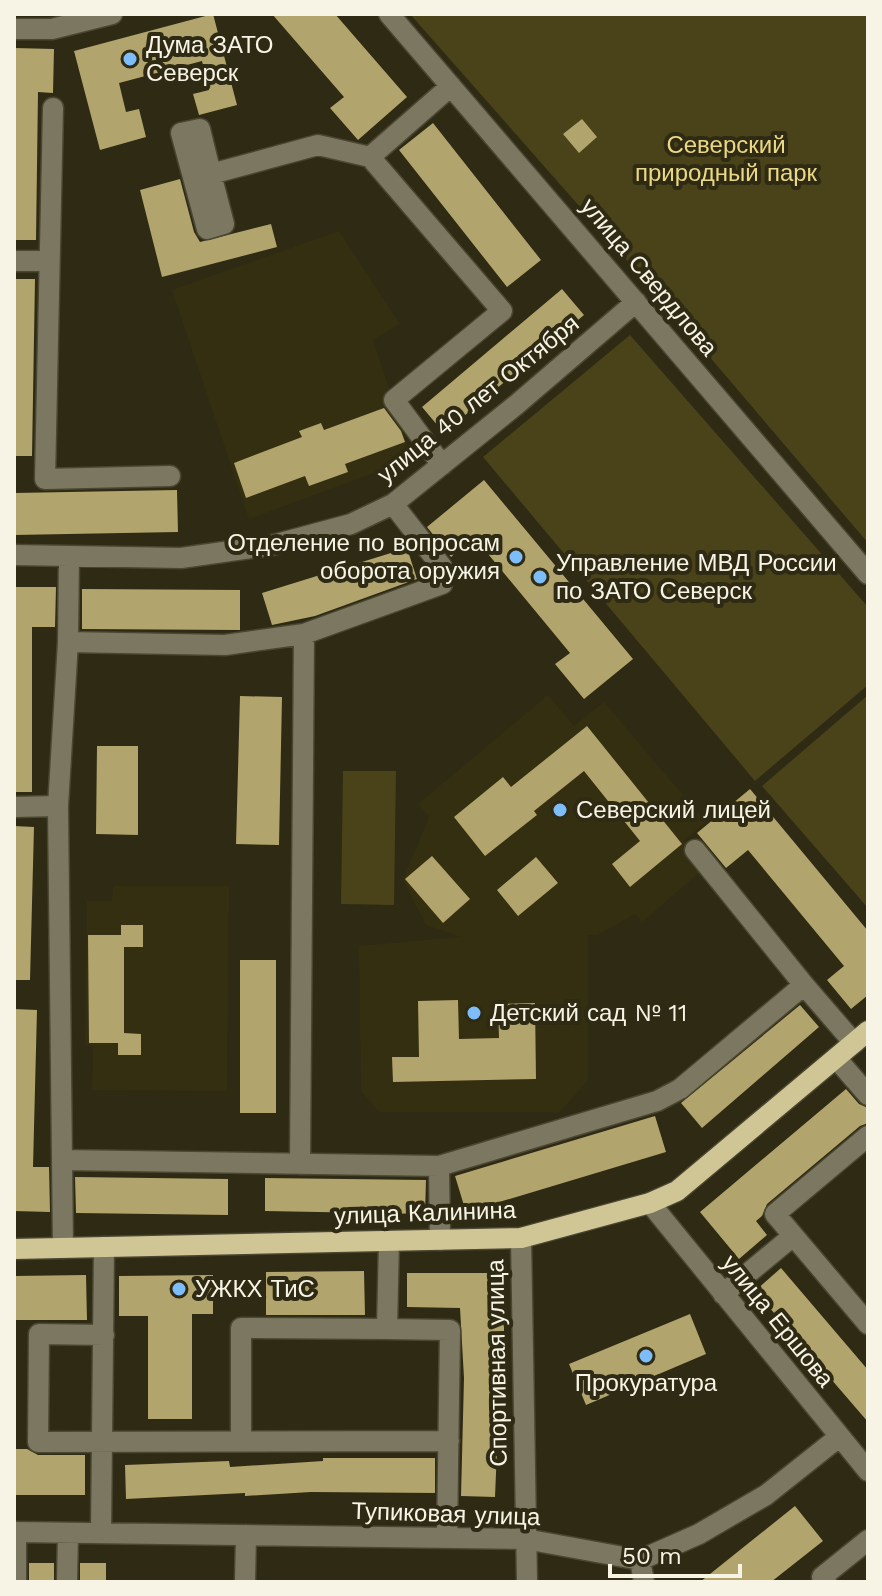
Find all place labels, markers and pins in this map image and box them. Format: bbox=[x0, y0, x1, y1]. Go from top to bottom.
place label: Дума ЗАТО Северск bbox=[146, 31, 273, 87]
marker: Дума ЗАТО Северск bbox=[121, 50, 139, 68]
place label: Отделение по вопросам оборота оружия bbox=[227, 529, 500, 585]
marker: Отделение по вопросам оборота оружия bbox=[507, 548, 525, 566]
place label: Управление МВД России по ЗАТО Северск bbox=[556, 549, 837, 605]
marker: Управление МВД России по ЗАТО Северск bbox=[531, 568, 549, 586]
place label: Северский лицей bbox=[576, 796, 771, 824]
marker: Северский лицей bbox=[551, 801, 569, 819]
place label: Детский сад № 11 bbox=[490, 999, 687, 1027]
marker: Детский сад № 11 bbox=[465, 1004, 483, 1022]
place label: УЖКХ ТиС bbox=[195, 1275, 315, 1303]
marker: УЖКХ ТиС bbox=[170, 1280, 188, 1298]
marker: Прокуратура bbox=[637, 1347, 655, 1365]
place label: Прокуратура bbox=[575, 1369, 718, 1397]

